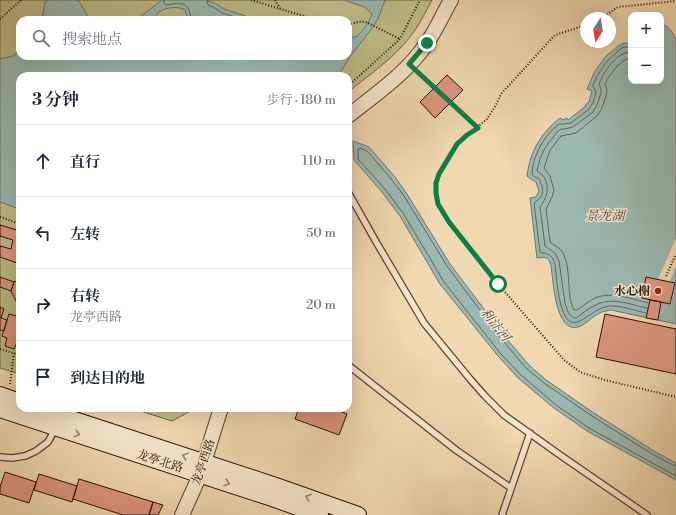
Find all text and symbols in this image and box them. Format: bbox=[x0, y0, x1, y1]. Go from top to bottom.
north arrow bbox=[580, 12, 616, 48]
map controls bbox=[628, 12, 664, 84]
button: + bbox=[628, 12, 664, 48]
search box bbox=[16, 16, 352, 60]
icon: search bbox=[30, 27, 52, 49]
text: 搜索地点 bbox=[62, 30, 122, 49]
route end bbox=[418, 34, 436, 52]
button: − bbox=[628, 48, 664, 84]
text: 3 分钟 bbox=[32, 89, 79, 111]
text: 步行 · 180 m bbox=[266, 92, 336, 108]
icon: ahead bbox=[32, 150, 54, 172]
text: 直行 bbox=[70, 153, 100, 172]
text: 110 m bbox=[302, 153, 336, 169]
water label: 景龙湖 bbox=[585, 208, 626, 224]
icon: left bbox=[32, 222, 54, 244]
text: 左转 bbox=[70, 225, 100, 244]
text: 50 m bbox=[306, 225, 336, 241]
route start bbox=[489, 275, 507, 293]
place label: 水心榭 bbox=[614, 284, 651, 299]
marker: 水心榭 bbox=[653, 286, 663, 296]
text: 右转 bbox=[70, 287, 100, 306]
icon: right bbox=[32, 294, 54, 316]
text: 20 m bbox=[306, 297, 336, 313]
water label: 利汴河 bbox=[477, 304, 515, 346]
text: 龙亭西路 bbox=[70, 309, 122, 325]
icon: arrive bbox=[32, 366, 54, 388]
text: 到达目的地 bbox=[70, 369, 145, 388]
one-way arrow bbox=[73, 429, 80, 438]
street label: 龙亭西路 bbox=[189, 437, 218, 487]
street label: 龙亭北路 bbox=[135, 447, 185, 476]
one-way arrow bbox=[181, 453, 188, 461]
one-way arrow bbox=[223, 478, 230, 487]
one-way arrow bbox=[305, 494, 312, 502]

